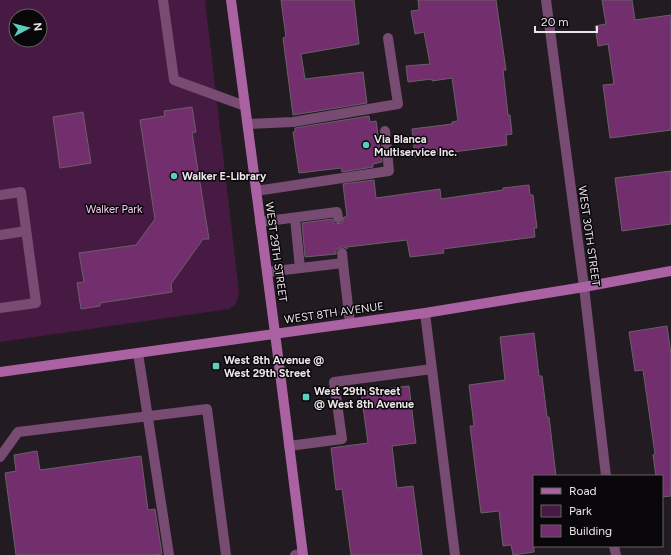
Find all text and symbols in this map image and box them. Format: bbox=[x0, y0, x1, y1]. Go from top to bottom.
north arrow bbox=[8, 8, 48, 48]
scale bar bbox=[535, 8, 597, 34]
text: 20 m bbox=[541, 15, 569, 29]
text: N bbox=[30, 22, 44, 32]
place label: Via Blanca Multiservice Inc. bbox=[374, 133, 457, 159]
marker: Via Blanca Multiservice Inc. bbox=[361, 140, 371, 150]
place label: Walker E-Library bbox=[182, 170, 267, 183]
marker: Walker E-Library bbox=[169, 171, 179, 181]
street label: WEST 30TH STREET bbox=[575, 185, 603, 287]
street label: WEST 29TH STREET bbox=[263, 201, 289, 303]
park label: Walker Park bbox=[86, 203, 143, 216]
street label: WEST 8TH AVENUE bbox=[283, 300, 385, 326]
place label: West 8th Avenue @ West 29th Street bbox=[224, 354, 324, 380]
marker: West 8th Avenue @ West 29th Street bbox=[211, 361, 221, 371]
place label: West 29th Street @ West 8th Avenue bbox=[314, 385, 414, 411]
marker: West 29th Street @ West 8th Avenue bbox=[301, 392, 311, 402]
legend bbox=[533, 475, 663, 547]
text: Road bbox=[569, 484, 597, 498]
text: Park bbox=[569, 504, 592, 518]
text: Building bbox=[569, 524, 612, 538]

